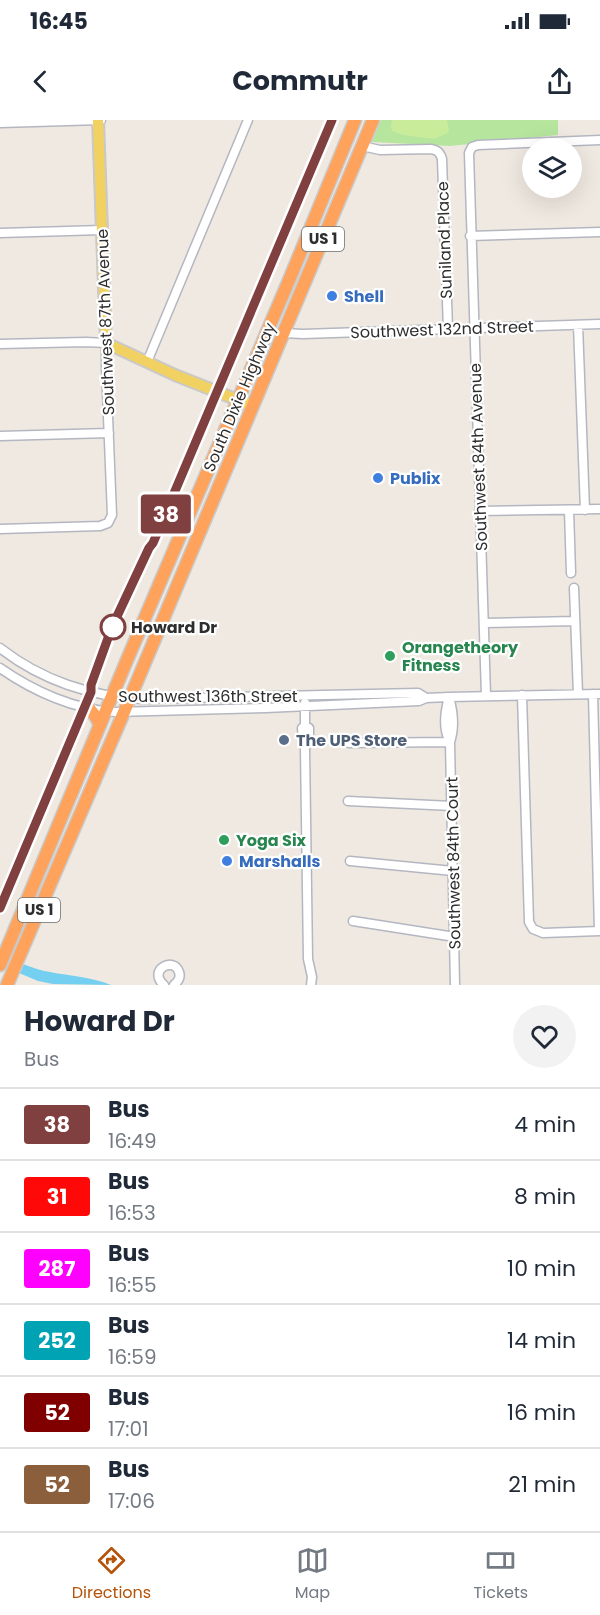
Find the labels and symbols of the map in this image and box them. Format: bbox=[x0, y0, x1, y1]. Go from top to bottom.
street label: Suniland Place bbox=[431, 181, 458, 299]
road number: US 1 bbox=[302, 227, 344, 251]
street label: Southwest 87th Avenue bbox=[91, 228, 120, 416]
place label: Shell bbox=[344, 285, 384, 308]
marker: Shell bbox=[325, 289, 339, 303]
street label: Southwest 132nd Street bbox=[350, 315, 534, 344]
street label: South Dixie Highway bbox=[198, 319, 281, 475]
street label: Southwest 84th Avenue bbox=[464, 363, 493, 551]
place label: Publix bbox=[390, 467, 441, 490]
marker: Publix bbox=[371, 471, 385, 485]
line badge: 38 bbox=[139, 494, 193, 534]
marker: Howard Dr bbox=[100, 614, 126, 640]
place label: Howard Dr bbox=[131, 616, 217, 639]
place label: Orangetheory Fitness bbox=[402, 636, 519, 677]
marker: Orangetheory Fitness bbox=[383, 649, 397, 663]
street label: Southwest 136th Street bbox=[118, 685, 298, 708]
place label: The UPS Store bbox=[296, 729, 407, 752]
marker: The UPS Store bbox=[277, 733, 291, 747]
street label: Southwest 84th Court bbox=[440, 776, 467, 949]
place label: Yoga Six bbox=[236, 829, 307, 852]
marker: Yoga Six bbox=[217, 833, 231, 847]
place label: Marshalls bbox=[239, 850, 320, 873]
marker: Marshalls bbox=[220, 854, 234, 868]
road number: US 1 bbox=[18, 898, 60, 922]

